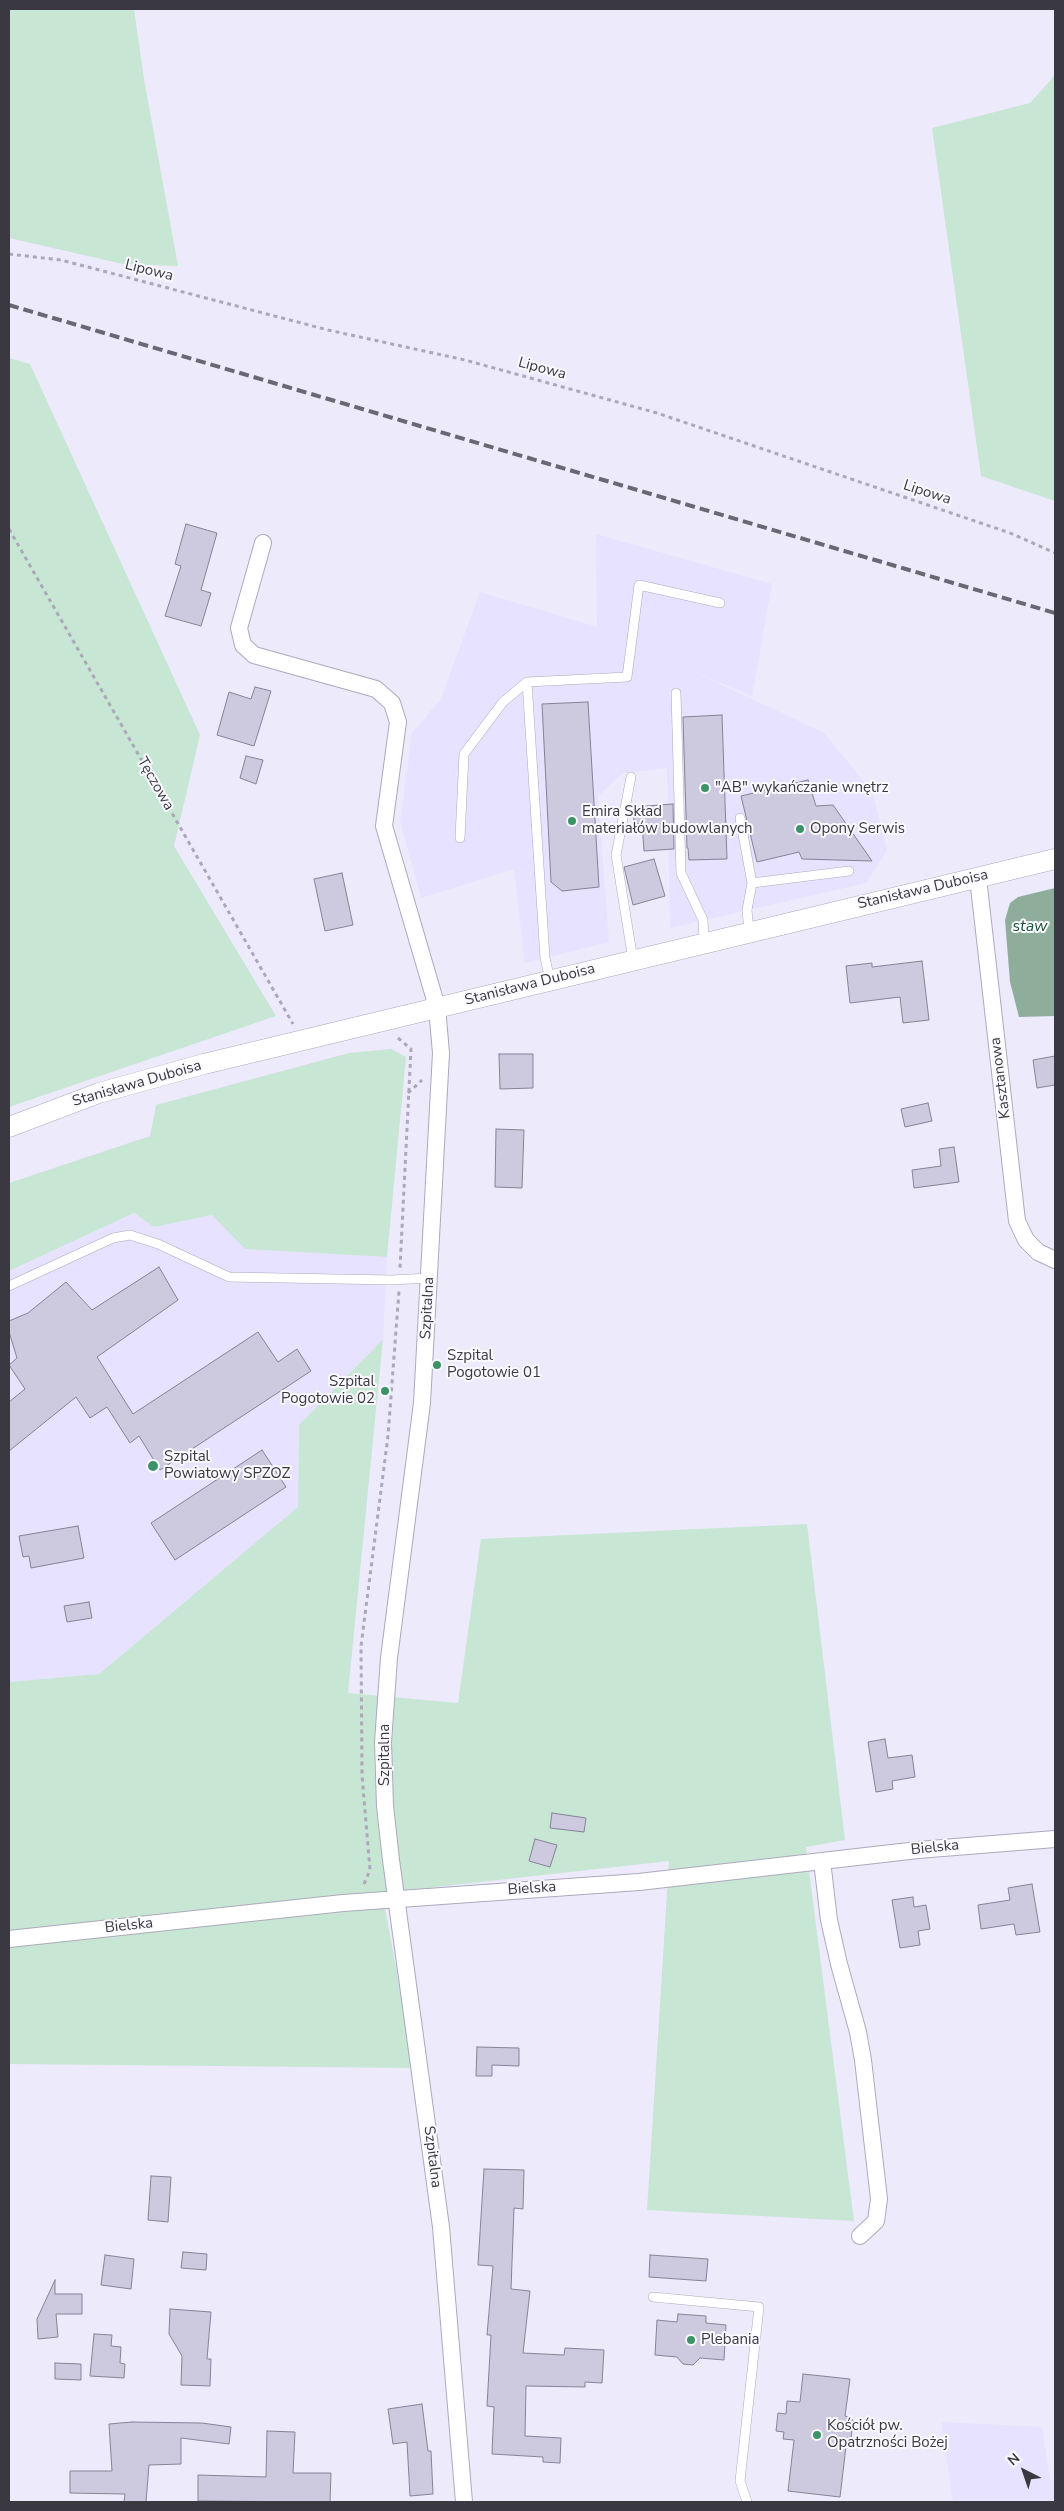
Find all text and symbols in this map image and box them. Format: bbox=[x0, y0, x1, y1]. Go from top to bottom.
street label: Lipowa bbox=[123, 256, 175, 286]
street label: Lipowa bbox=[516, 354, 568, 384]
street label: Lipowa bbox=[901, 477, 953, 509]
street label: Tęczowa bbox=[133, 754, 177, 814]
place label: "AB" wykańczanie wnętrz bbox=[715, 779, 888, 797]
marker: "AB" wykańczanie wnętrz bbox=[699, 782, 711, 794]
place label: Emira Skład materiałów budowlanych bbox=[582, 803, 752, 838]
marker: Emira Skład materiałów budowlanych bbox=[566, 815, 578, 827]
place label: Opony Serwis bbox=[810, 820, 905, 838]
marker: Opony Serwis bbox=[794, 823, 806, 835]
street label: Stanisława Duboisa bbox=[856, 866, 990, 914]
water label: staw bbox=[1012, 917, 1048, 937]
street label: Stanisława Duboisa bbox=[463, 960, 597, 1010]
street label: Kasztanowa bbox=[987, 1036, 1015, 1120]
street label: Stanisława Duboisa bbox=[70, 1057, 204, 1111]
street label: Szpitalna bbox=[417, 1276, 439, 1340]
place label: Szpital Pogotowie 01 bbox=[447, 1347, 541, 1382]
marker: Szpital Pogotowie 01 bbox=[431, 1359, 443, 1371]
place label: Szpital Pogotowie 02 bbox=[281, 1373, 375, 1408]
marker: Szpital Pogotowie 02 bbox=[379, 1385, 391, 1397]
place label: Szpital Powiatowy SPZOZ bbox=[164, 1448, 290, 1483]
marker: Szpital Powiatowy SPZOZ bbox=[146, 1459, 160, 1473]
street label: Szpitalna bbox=[376, 1724, 394, 1786]
street label: Bielska bbox=[910, 1837, 960, 1859]
street label: Bielska bbox=[507, 1878, 557, 1900]
street label: Bielska bbox=[104, 1915, 154, 1937]
street label: Szpitalna bbox=[419, 2125, 445, 2189]
place label: Plebania bbox=[701, 2331, 759, 2349]
marker: Plebania bbox=[685, 2334, 697, 2346]
place label: Kościół pw. Opatrzności Bożej bbox=[827, 2417, 948, 2452]
marker: Kościół pw. Opatrzności Bożej bbox=[811, 2429, 823, 2441]
north arrow bbox=[999, 2446, 1049, 2496]
text: N bbox=[1004, 2449, 1024, 2470]

